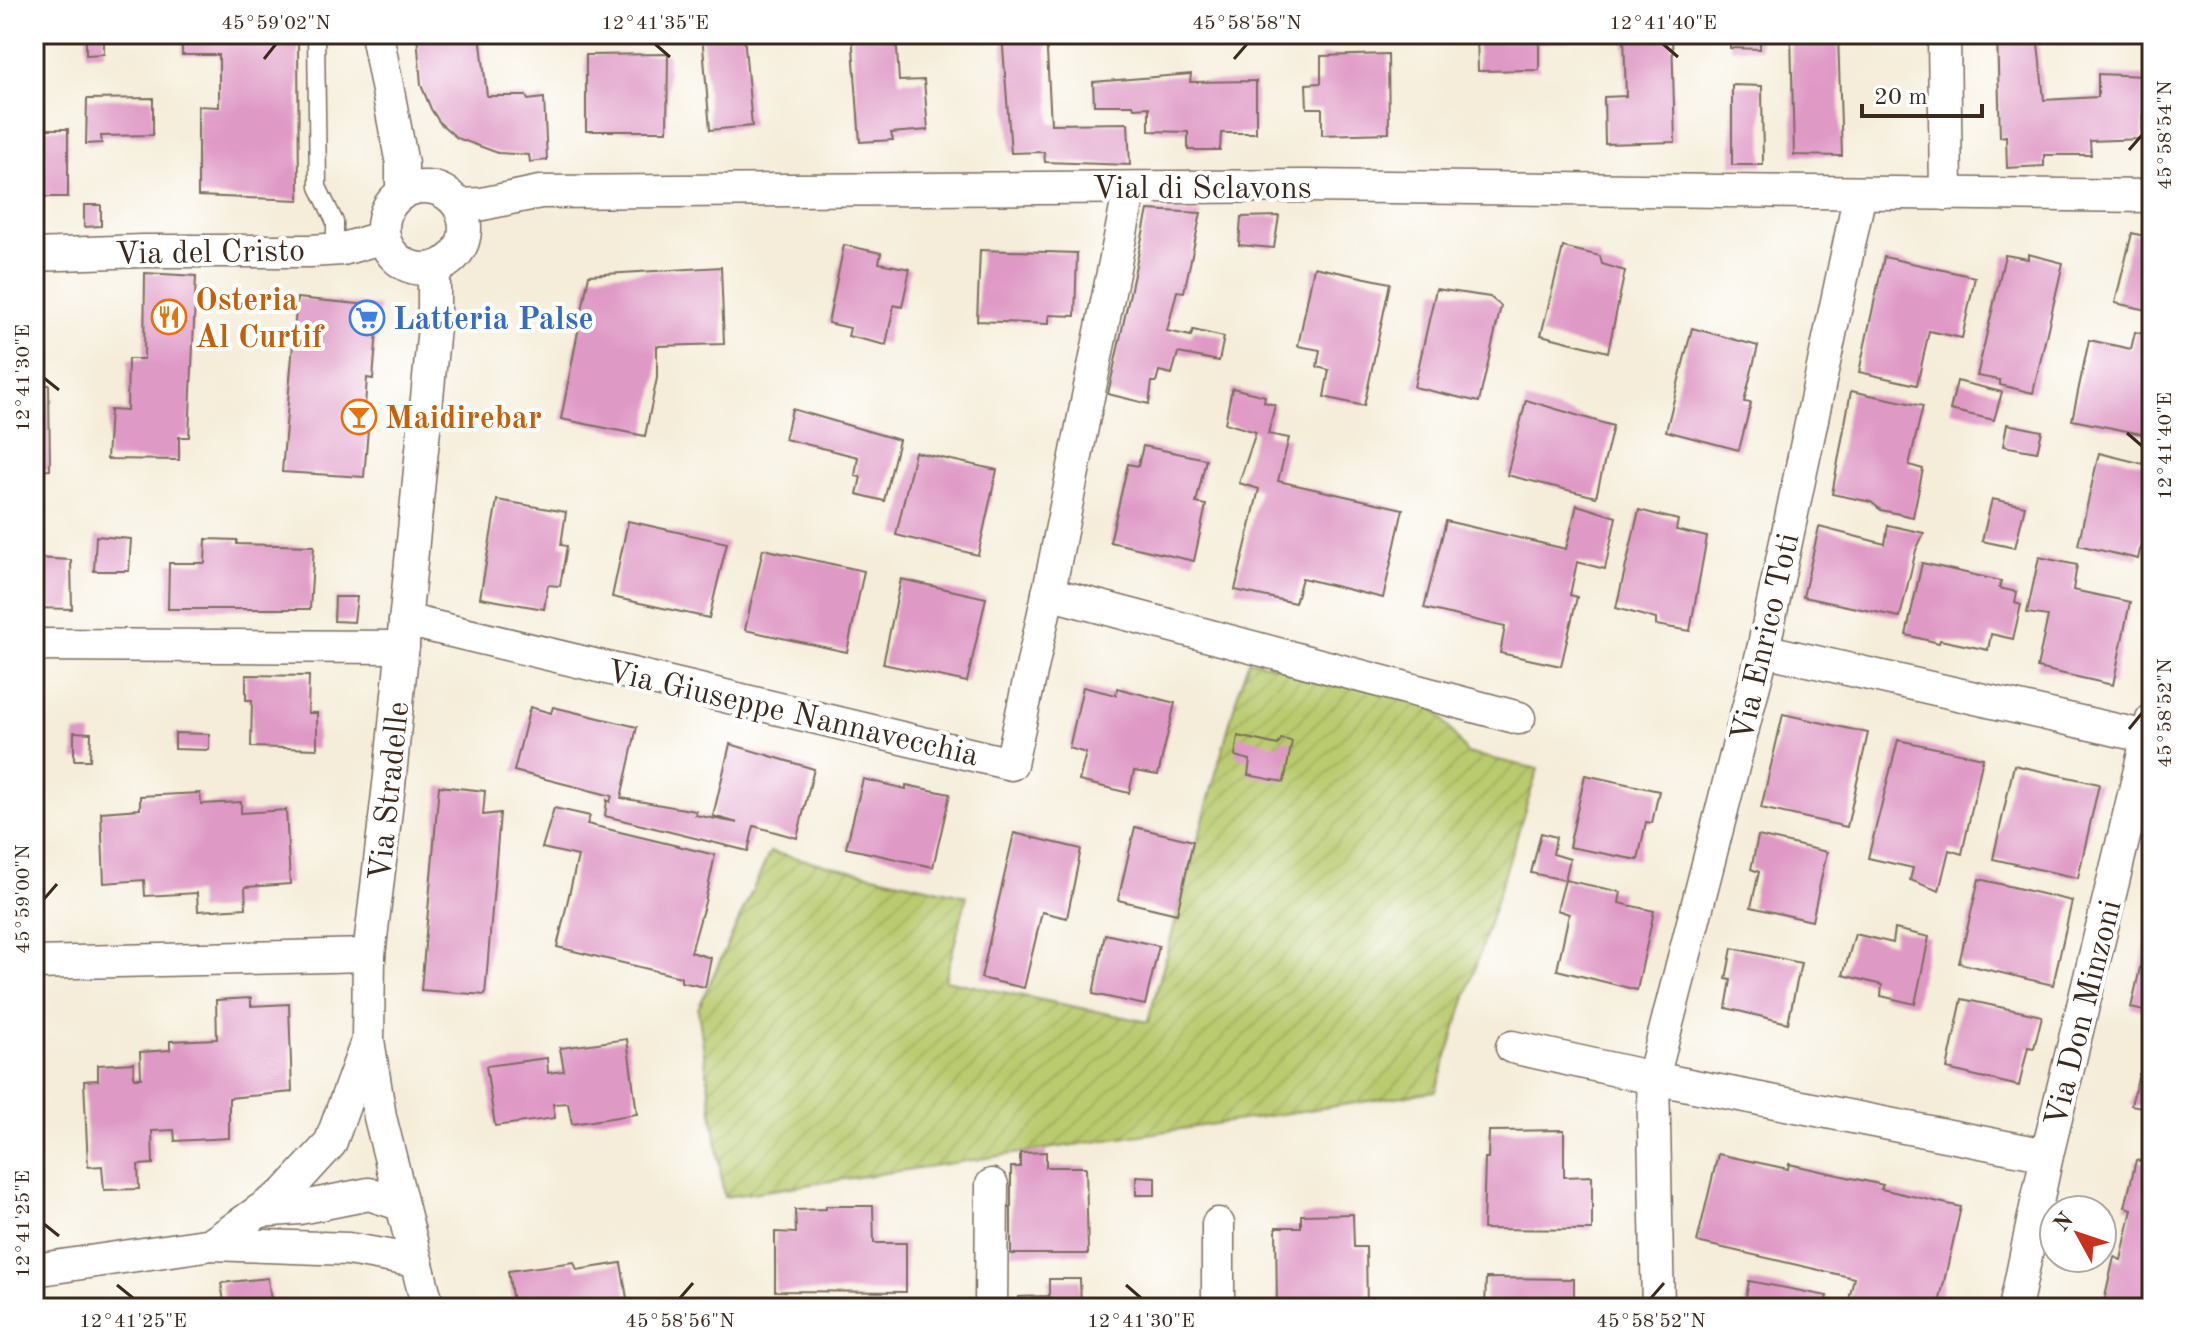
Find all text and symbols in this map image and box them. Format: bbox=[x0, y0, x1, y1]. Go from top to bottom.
text: 45°59'02"N bbox=[221, 14, 331, 34]
text: 12°41'35"E bbox=[601, 14, 709, 34]
text: 45°58'58"N bbox=[1192, 14, 1302, 34]
text: 12°41'40"E bbox=[1609, 14, 1717, 34]
scale bar bbox=[1862, 68, 1982, 118]
text: 45°58'54"N bbox=[2156, 80, 2176, 190]
text: 20 m bbox=[1874, 86, 1928, 110]
street label: Vial di Sclavons bbox=[1092, 174, 1312, 206]
street label: Via del Cristo bbox=[115, 236, 305, 272]
place label: Osteria Al Curtif bbox=[195, 286, 325, 355]
restaurant icon: Osteria Al Curtif bbox=[150, 298, 188, 336]
supermarket icon: Latteria Palse bbox=[348, 299, 386, 337]
place label: Latteria Palse bbox=[393, 305, 594, 337]
text: 12°41'30"E bbox=[14, 324, 34, 432]
text: 12°41'40"E bbox=[2156, 392, 2176, 500]
bar icon: Maidirebar bbox=[340, 398, 378, 436]
place label: Maidirebar bbox=[385, 404, 542, 436]
street label: Via Enrico Toti bbox=[1727, 530, 1806, 745]
street label: Via Giuseppe Nannavecchia bbox=[603, 657, 982, 773]
text: 45°58'52"N bbox=[2156, 658, 2176, 768]
street label: Via Stradelle bbox=[366, 700, 416, 883]
text: 45°59'00"N bbox=[14, 844, 34, 954]
street label: Via Don Minzoni bbox=[2041, 897, 2129, 1130]
text: 12°41'25"E bbox=[14, 1170, 34, 1278]
north arrow bbox=[2038, 1194, 2118, 1274]
text: N bbox=[2050, 1209, 2078, 1236]
text: 12°41'25"E bbox=[79, 1312, 187, 1332]
text: 45°58'56"N bbox=[625, 1312, 735, 1332]
text: 12°41'30"E bbox=[1087, 1312, 1195, 1332]
text: 45°58'52"N bbox=[1596, 1312, 1706, 1332]

